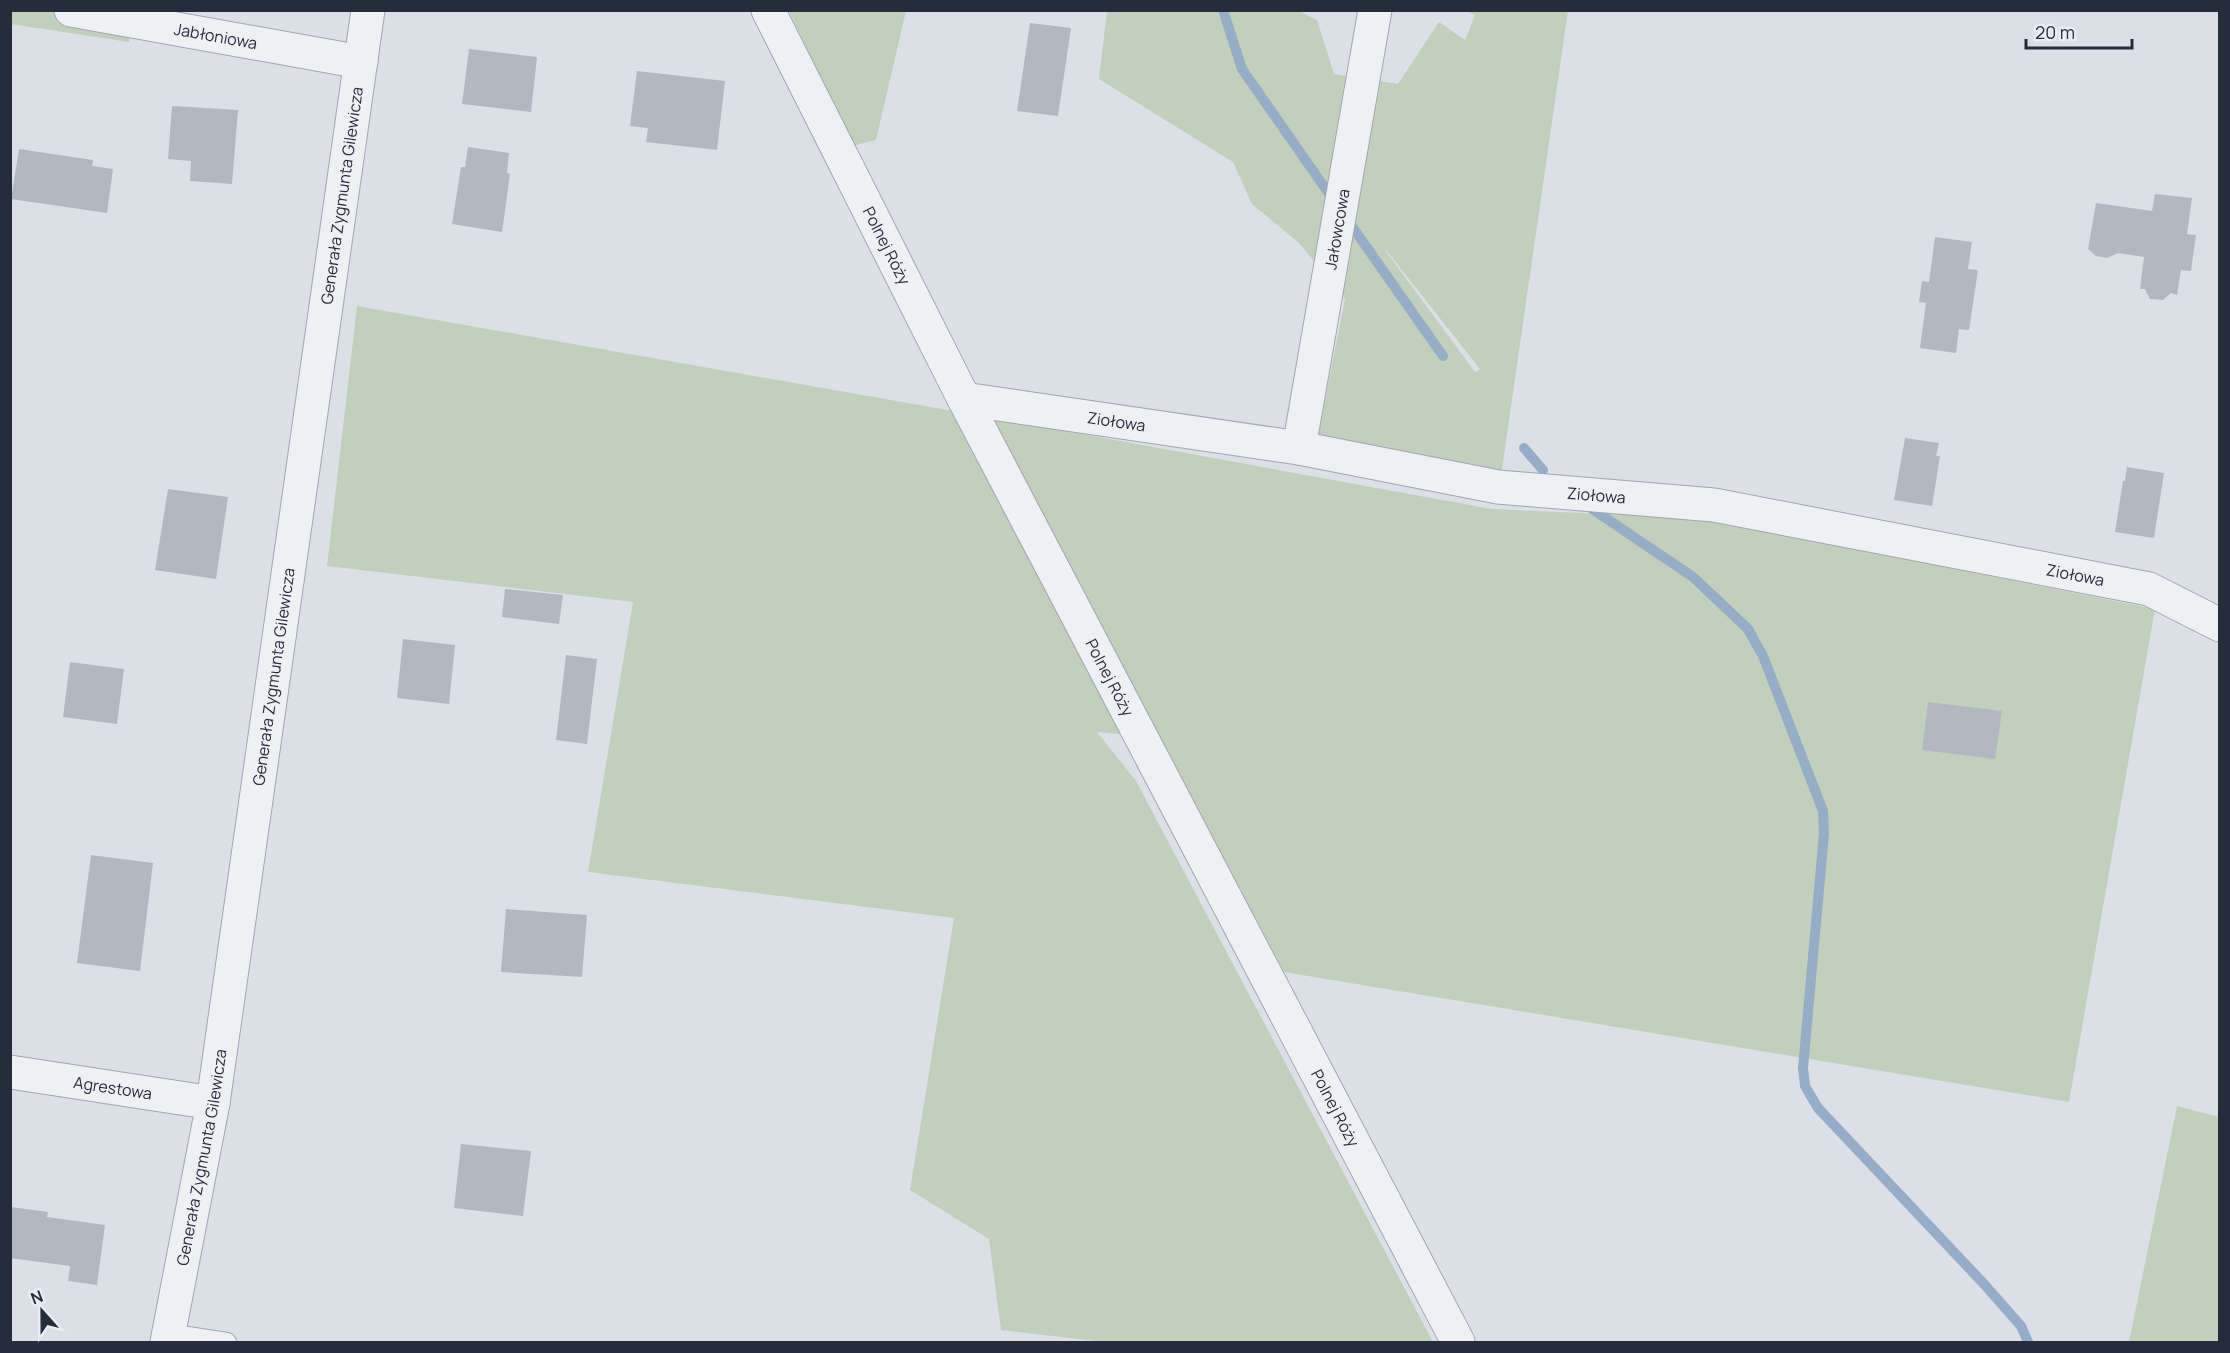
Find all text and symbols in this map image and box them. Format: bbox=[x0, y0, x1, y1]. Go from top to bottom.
scale bar bbox=[2026, 12, 2132, 50]
street label: Jabłoniowa bbox=[172, 18, 259, 54]
text: 20 m bbox=[2035, 20, 2075, 44]
street label: Generała Zygmunta Gilewicza bbox=[315, 85, 368, 306]
street label: Jałowcowa bbox=[1319, 187, 1355, 271]
street label: Polnej Róży bbox=[858, 203, 916, 289]
street label: Ziołowa bbox=[1086, 406, 1147, 436]
street label: Ziołowa bbox=[1566, 482, 1626, 509]
street label: Ziołowa bbox=[2044, 558, 2106, 591]
street label: Generała Zygmunta Gilewicza bbox=[247, 566, 300, 787]
street label: Polnej Róży bbox=[1080, 635, 1140, 721]
street label: Generała Zygmunta Gilewicza bbox=[171, 1048, 232, 1267]
street label: Polnej Róży bbox=[1306, 1065, 1365, 1151]
street label: Agrestowa bbox=[72, 1071, 153, 1105]
north arrow bbox=[12, 1281, 72, 1341]
text: N bbox=[27, 1285, 46, 1309]

